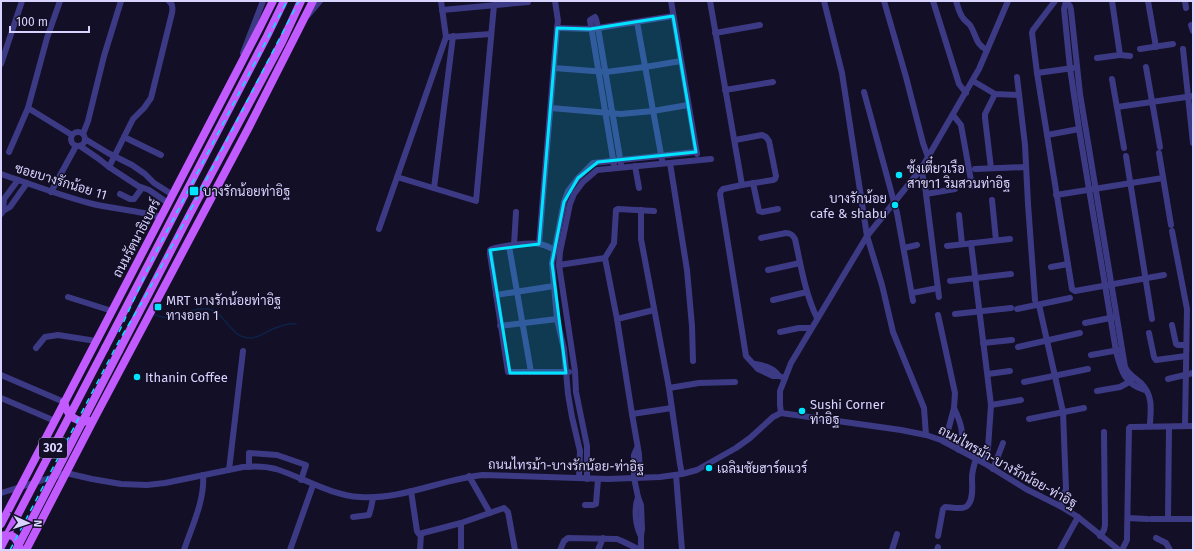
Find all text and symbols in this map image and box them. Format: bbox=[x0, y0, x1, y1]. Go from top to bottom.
scale bar bbox=[10, 8, 89, 34]
text: 100 m bbox=[16, 15, 48, 29]
place label: ซ้งเตี๋ยวเรือ สาขา1 ริมสวนท่าอิฐ bbox=[907, 156, 1010, 192]
street label: ซอยบางรักน้อย 11 bbox=[13, 158, 109, 203]
marker: ซ้งเตี๋ยวเรือ สาขา1 ริมสวนท่าอิฐ bbox=[894, 170, 904, 180]
place label: บางรักน้อยท่าอิฐ bbox=[203, 182, 290, 200]
marker: บางรักน้อยท่าอิฐ bbox=[188, 185, 200, 197]
place label: บางรักน้อย cafe & shabu bbox=[810, 189, 887, 221]
street label: ถนนรัตนาธิเบศร์ bbox=[108, 196, 163, 280]
marker: บางรักน้อย cafe & shabu bbox=[890, 200, 900, 210]
place label: MRT บางรักน้อยท่าอิฐ ทางออก 1 bbox=[166, 291, 281, 323]
marker: MRT บางรักน้อยท่าอิฐ ทางออก 1 bbox=[153, 302, 163, 312]
place label: Ithanin Coffee bbox=[145, 370, 228, 385]
marker: Ithanin Coffee bbox=[132, 372, 142, 382]
place label: Sushi Corner ท่าอิฐ bbox=[810, 397, 885, 428]
marker: Sushi Corner ท่าอิฐ bbox=[797, 406, 807, 416]
street label: ถนนไทรม้า-บางรักน้อย-ท่าอิฐ bbox=[935, 420, 1081, 512]
road number: 302 bbox=[39, 438, 67, 458]
street label: ถนนไทรม้า-บางรักน้อย-ท่าอิฐ bbox=[488, 455, 644, 475]
place label: เฉลิมชัยฮาร์ดแวร์ bbox=[717, 459, 807, 476]
marker: เฉลิมชัยฮาร์ดแวร์ bbox=[704, 463, 714, 473]
north arrow bbox=[8, 503, 48, 543]
text: N bbox=[31, 520, 44, 527]

